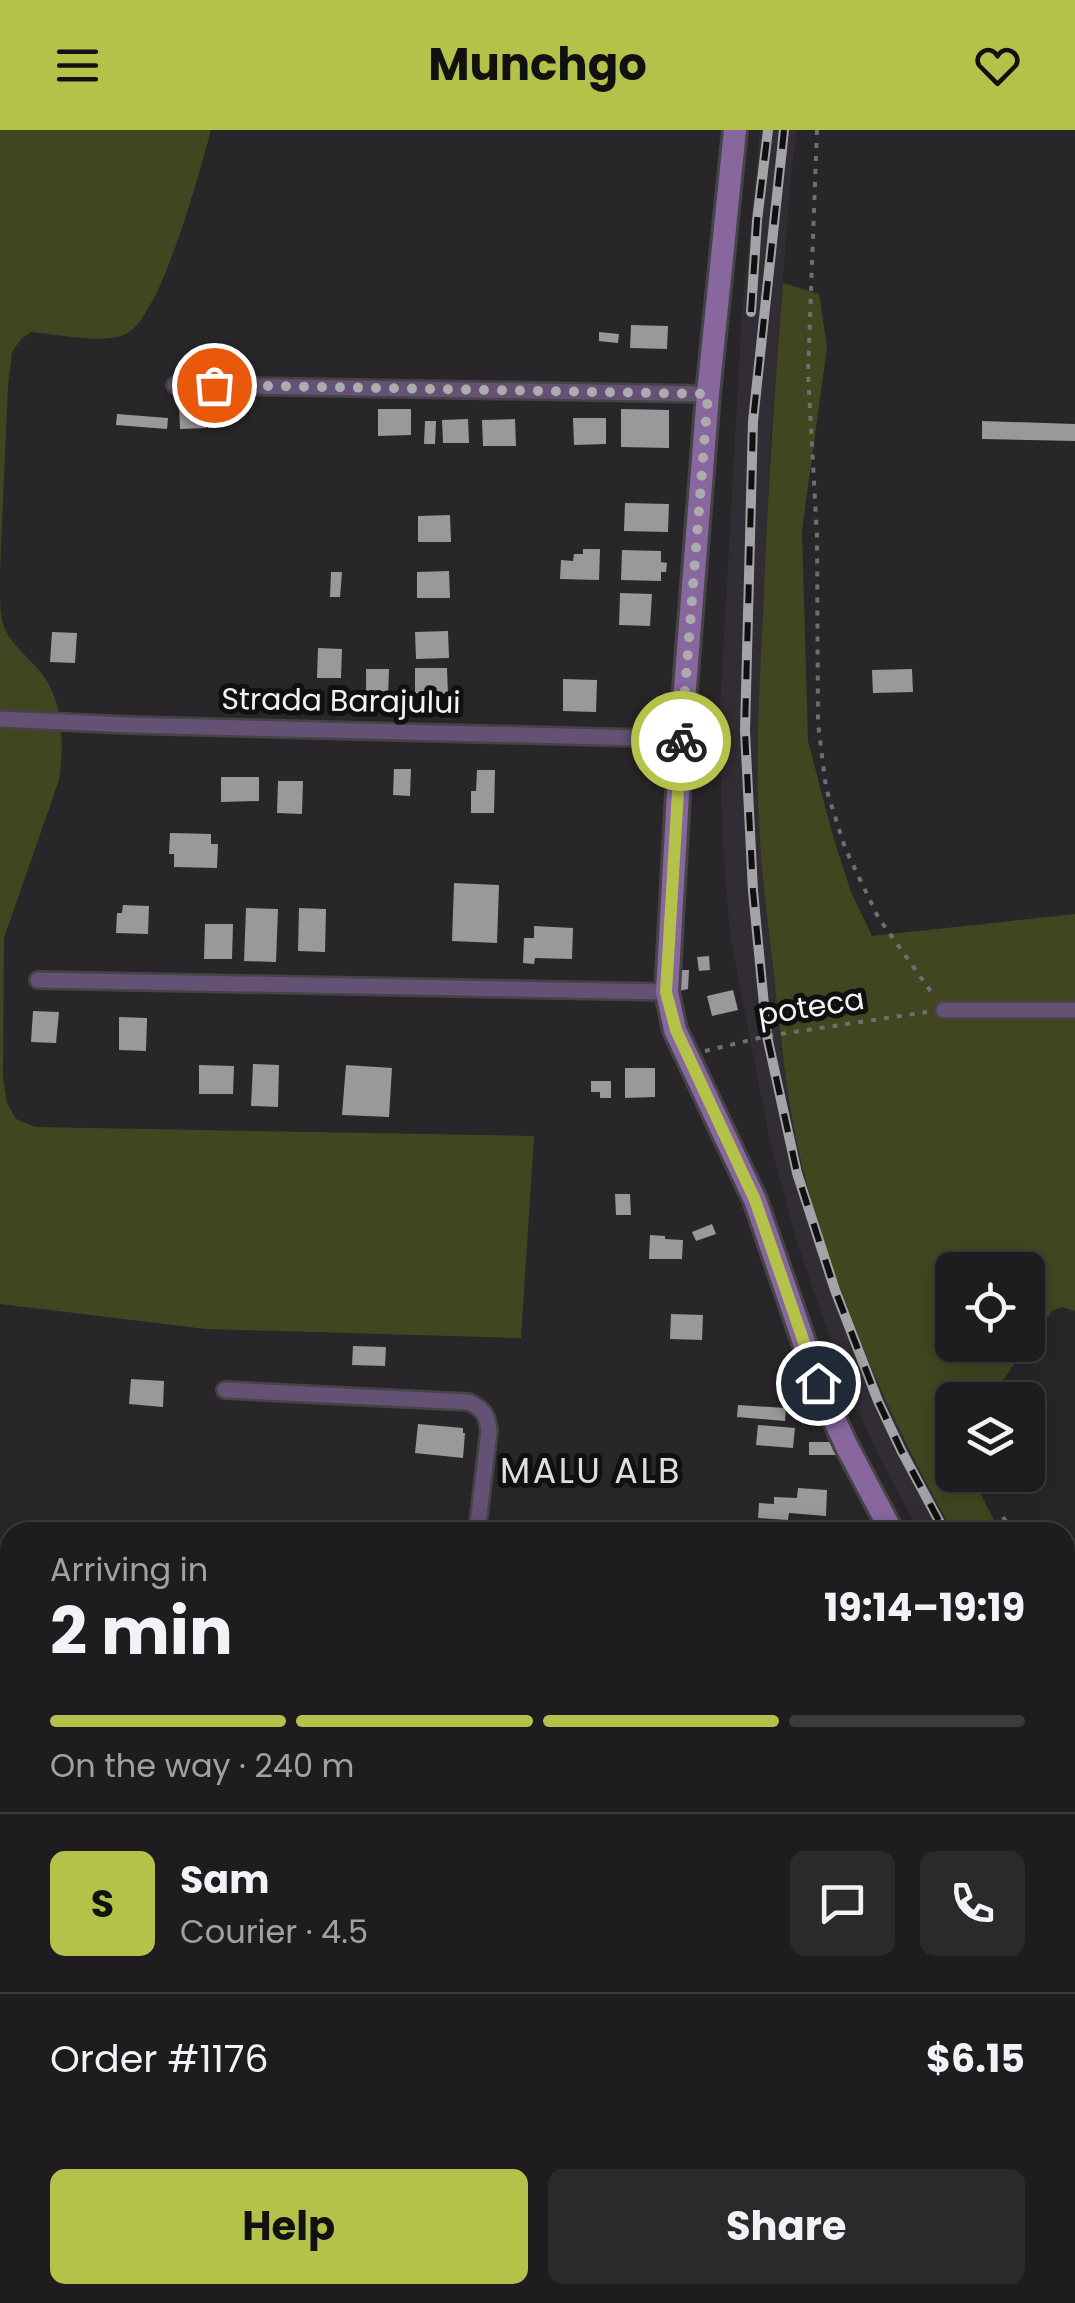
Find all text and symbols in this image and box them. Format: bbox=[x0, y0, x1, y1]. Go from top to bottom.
text: Munchgo bbox=[428, 33, 647, 96]
icon: menu bbox=[50, 38, 105, 93]
icon: heart bbox=[970, 38, 1025, 93]
pin bbox=[172, 343, 257, 428]
icon: bag bbox=[187, 358, 242, 413]
street label: Strada Barajului bbox=[221, 677, 461, 724]
courier bbox=[631, 691, 731, 791]
icon: bike bbox=[654, 714, 709, 769]
street label: poteca bbox=[754, 977, 867, 1036]
map controls bbox=[935, 1252, 1045, 1492]
button: locate bbox=[935, 1252, 1045, 1362]
pin bbox=[776, 1341, 861, 1426]
icon: home bbox=[791, 1356, 846, 1411]
button: layers bbox=[935, 1382, 1045, 1492]
district label: MALU ALB bbox=[500, 1446, 682, 1495]
text: Arriving in bbox=[50, 1547, 208, 1592]
text: 19:14–19:19 bbox=[824, 1581, 1025, 1634]
text: 2 min bbox=[50, 1586, 233, 1677]
text: On the way · 240 m bbox=[50, 1743, 355, 1788]
button: chat bbox=[790, 1851, 895, 1956]
button: phone bbox=[920, 1851, 1025, 1956]
text: Sam bbox=[180, 1853, 269, 1906]
text: S bbox=[91, 1877, 114, 1930]
text: Courier · 4.5 bbox=[180, 1909, 368, 1954]
text: Order #1176 bbox=[50, 2032, 269, 2085]
text: $6.15 bbox=[926, 2032, 1025, 2085]
button: Help bbox=[50, 2169, 528, 2284]
button: Share bbox=[548, 2169, 1025, 2284]

